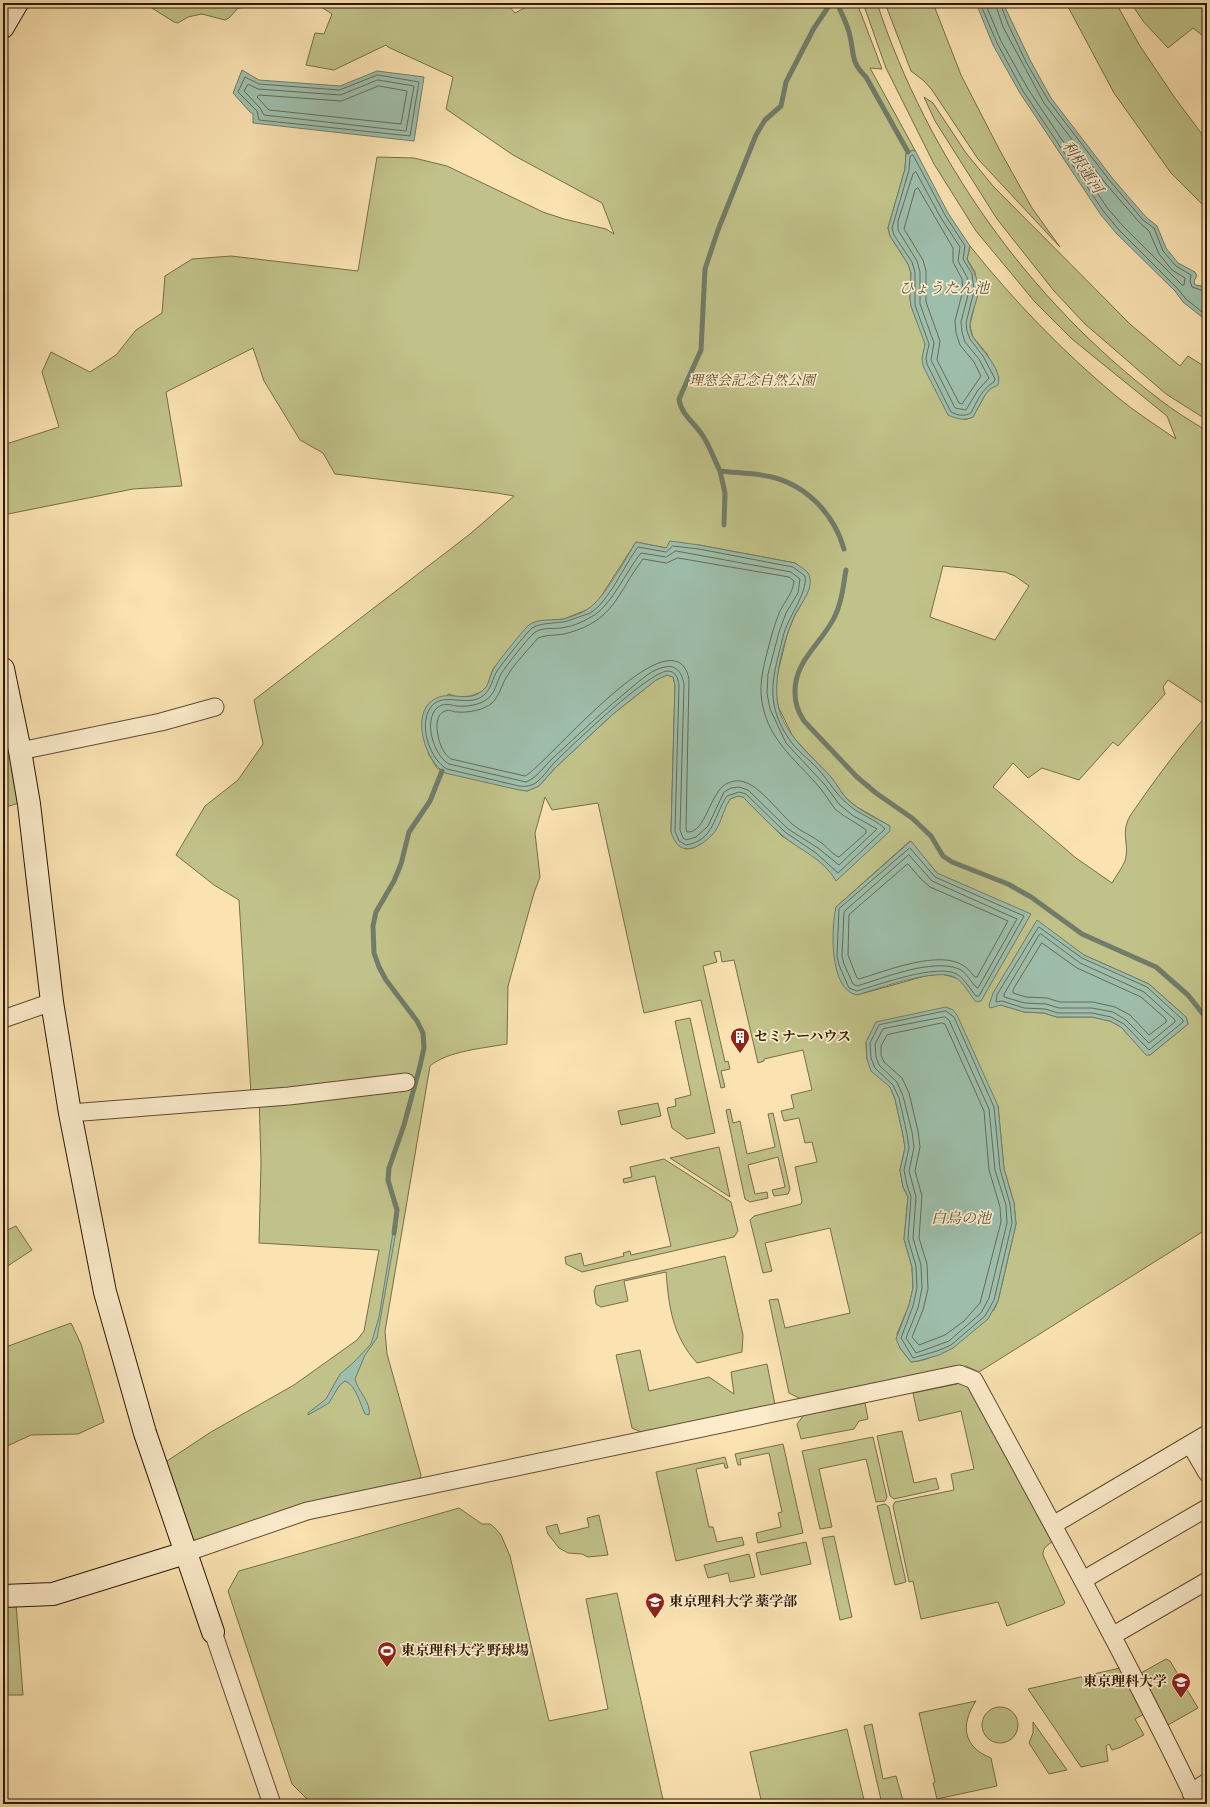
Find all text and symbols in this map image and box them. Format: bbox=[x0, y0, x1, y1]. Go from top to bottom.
water label: 利根運河 bbox=[1057, 137, 1108, 200]
water label: ひょうたん池 bbox=[899, 279, 991, 298]
park label: 理窓会記念自然公園 bbox=[689, 372, 817, 390]
building icon: セミナーハウス bbox=[729, 1026, 751, 1054]
place label: セミナーハウス bbox=[754, 1028, 851, 1046]
water label: 白鳥の池 bbox=[931, 1209, 993, 1228]
school or university icon: 東京理科大学 薬学部 bbox=[644, 1591, 666, 1619]
place label: 東京理科大学 薬学部 bbox=[669, 1593, 797, 1611]
sports icon: 東京理科大学 野球場 bbox=[376, 1640, 398, 1668]
place label: 東京理科大学 野球場 bbox=[401, 1642, 529, 1660]
school or university icon: 東京理科大学 bbox=[1170, 1671, 1192, 1699]
place label: 東京理科大学 bbox=[1083, 1673, 1167, 1691]

